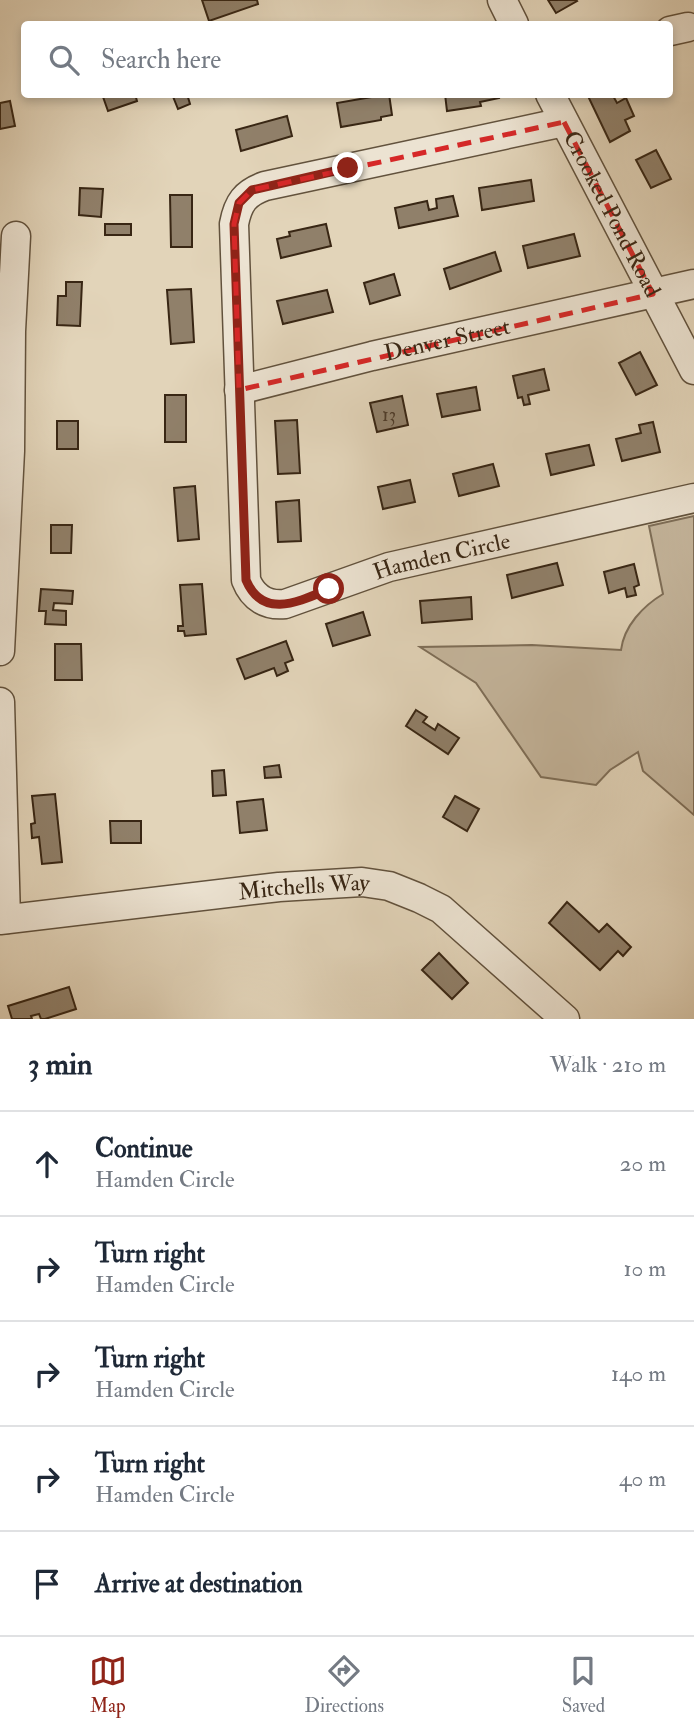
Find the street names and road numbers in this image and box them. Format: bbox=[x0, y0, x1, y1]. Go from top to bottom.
street label: Crooked Pond Road bbox=[557, 126, 667, 302]
street label: Denver Street bbox=[381, 312, 513, 368]
street label: Hamden Circle bbox=[369, 526, 513, 587]
street label: Mitchells Way bbox=[237, 868, 373, 907]

